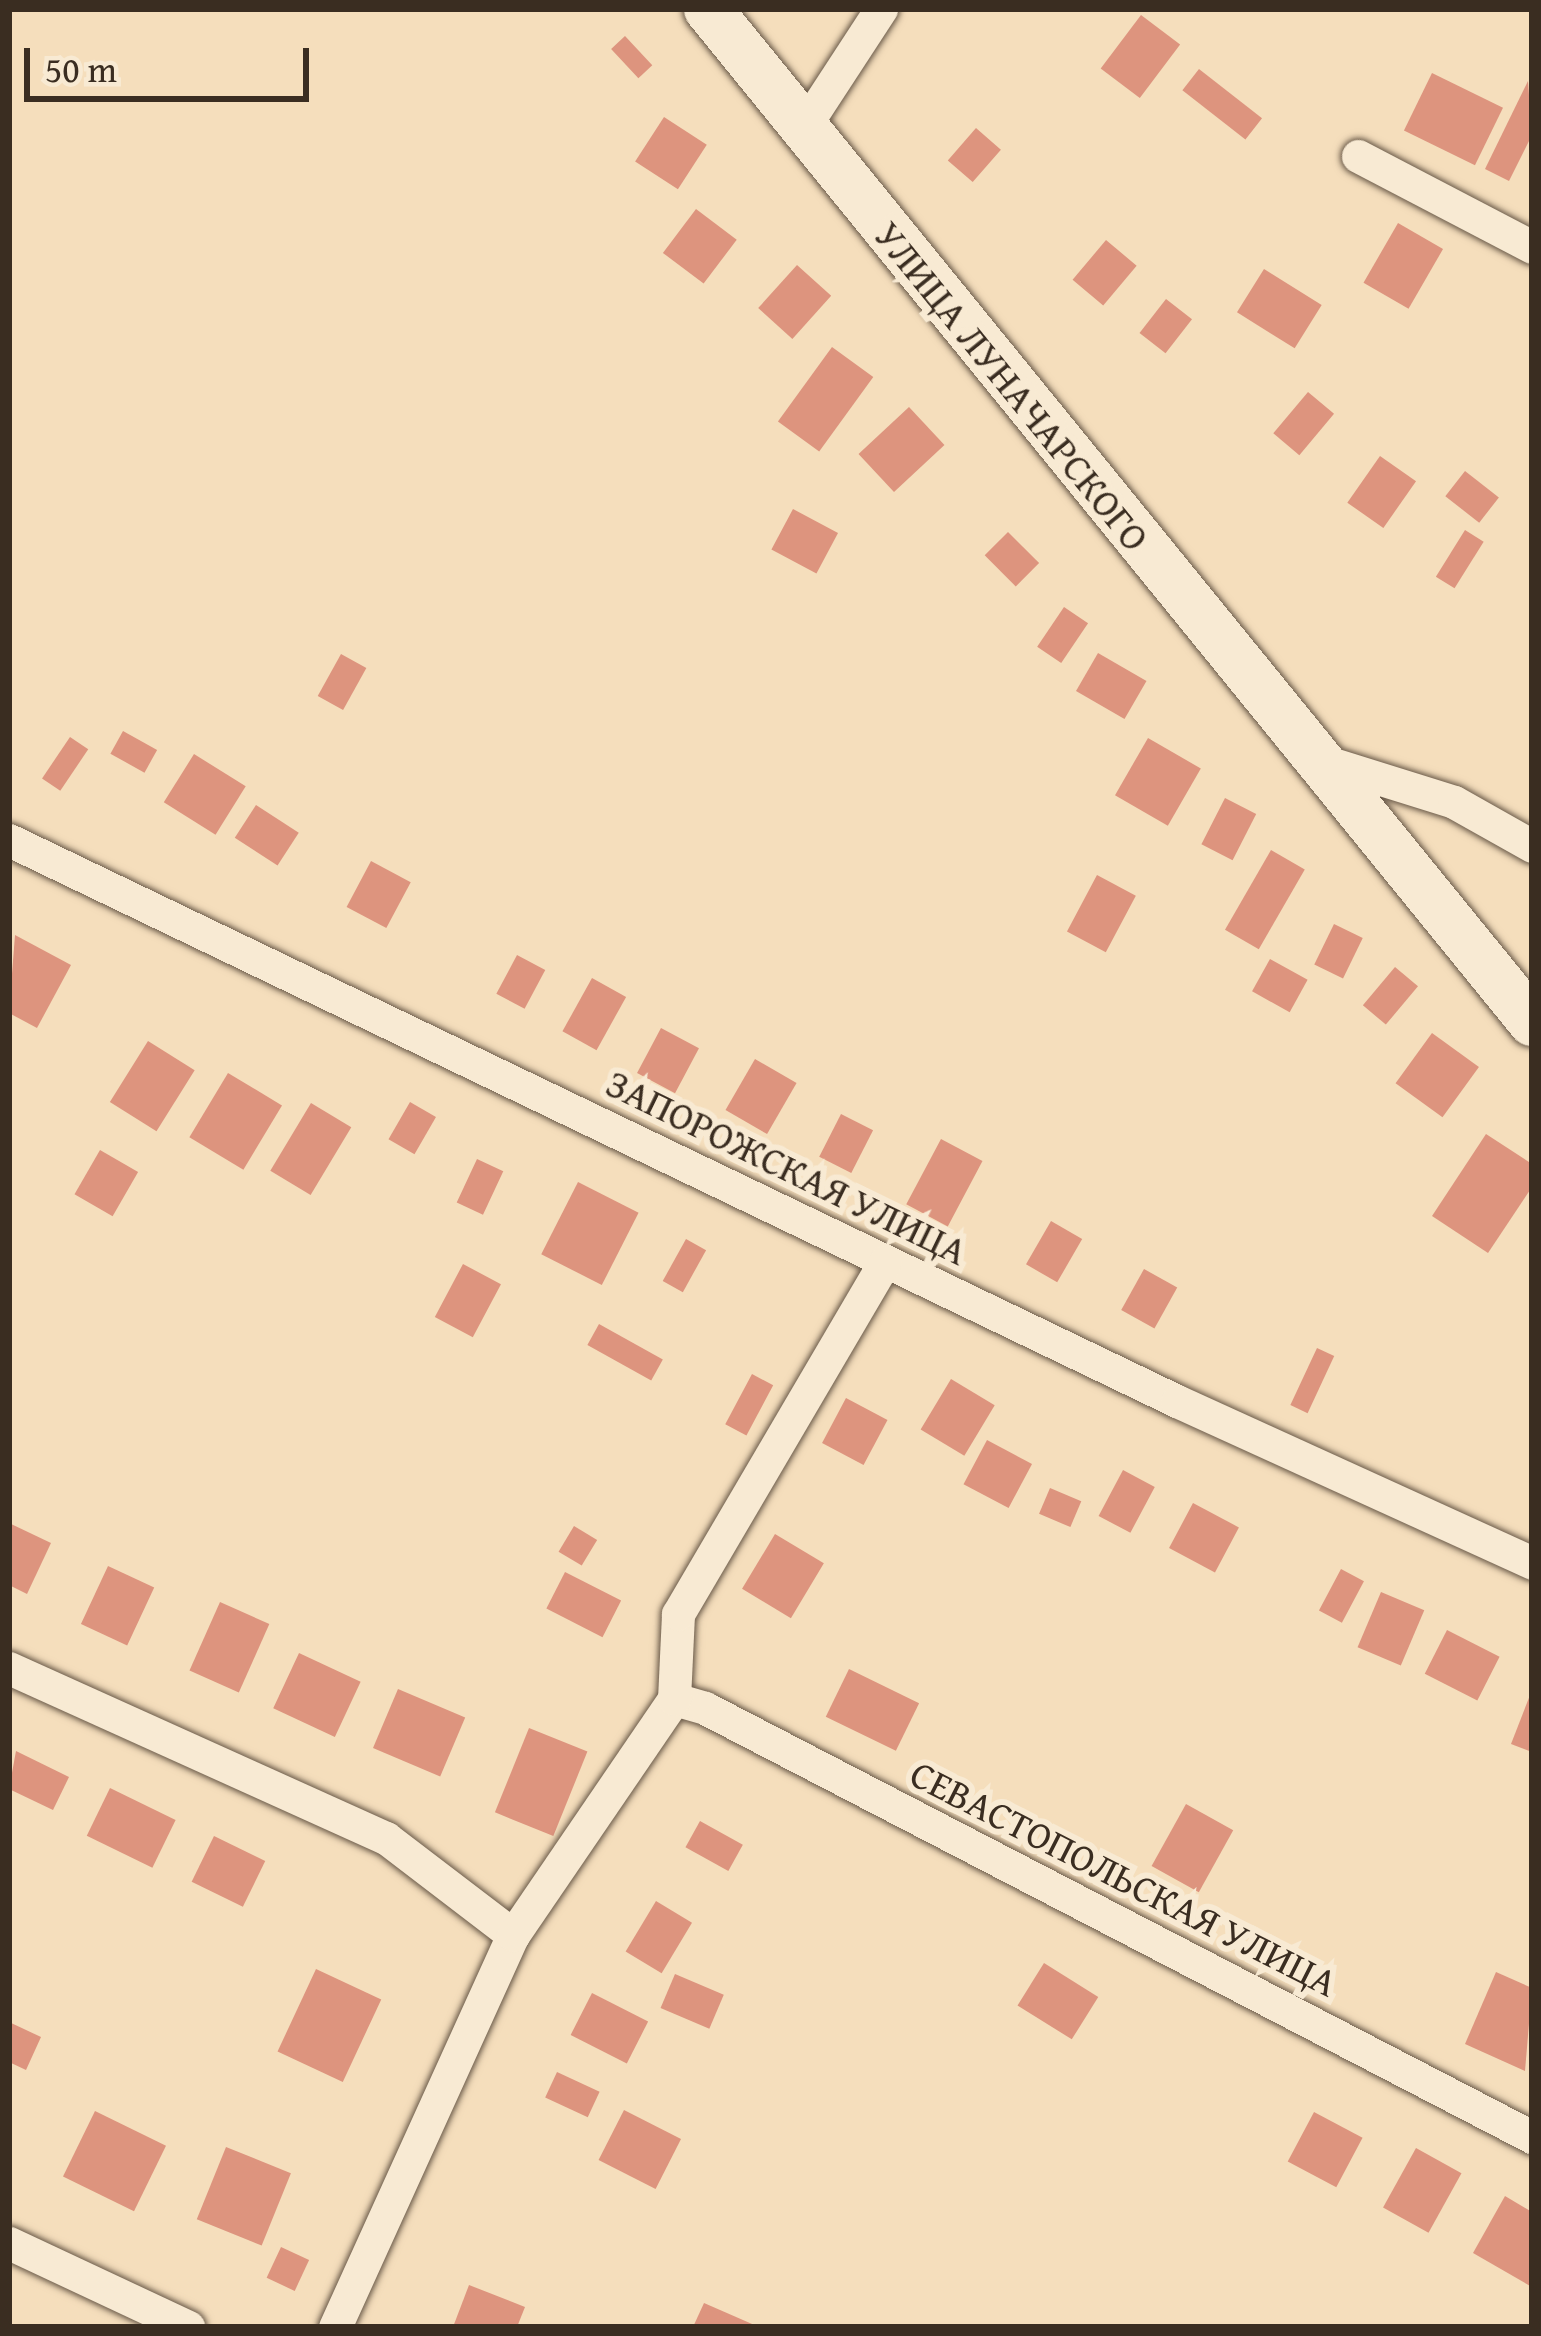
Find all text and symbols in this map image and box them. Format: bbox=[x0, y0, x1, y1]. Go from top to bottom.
scale bar bbox=[30, 24, 315, 98]
text: 50 m bbox=[45, 42, 117, 95]
street label: УЛИЦА ЛУНАЧАРСКОГО bbox=[865, 212, 1159, 560]
street label: ЗАПОРОЖСКАЯ УЛИЦА bbox=[599, 1059, 975, 1275]
street label: СЕВАСТОПОЛЬСКАЯ УЛИЦА bbox=[903, 1750, 1345, 2006]

